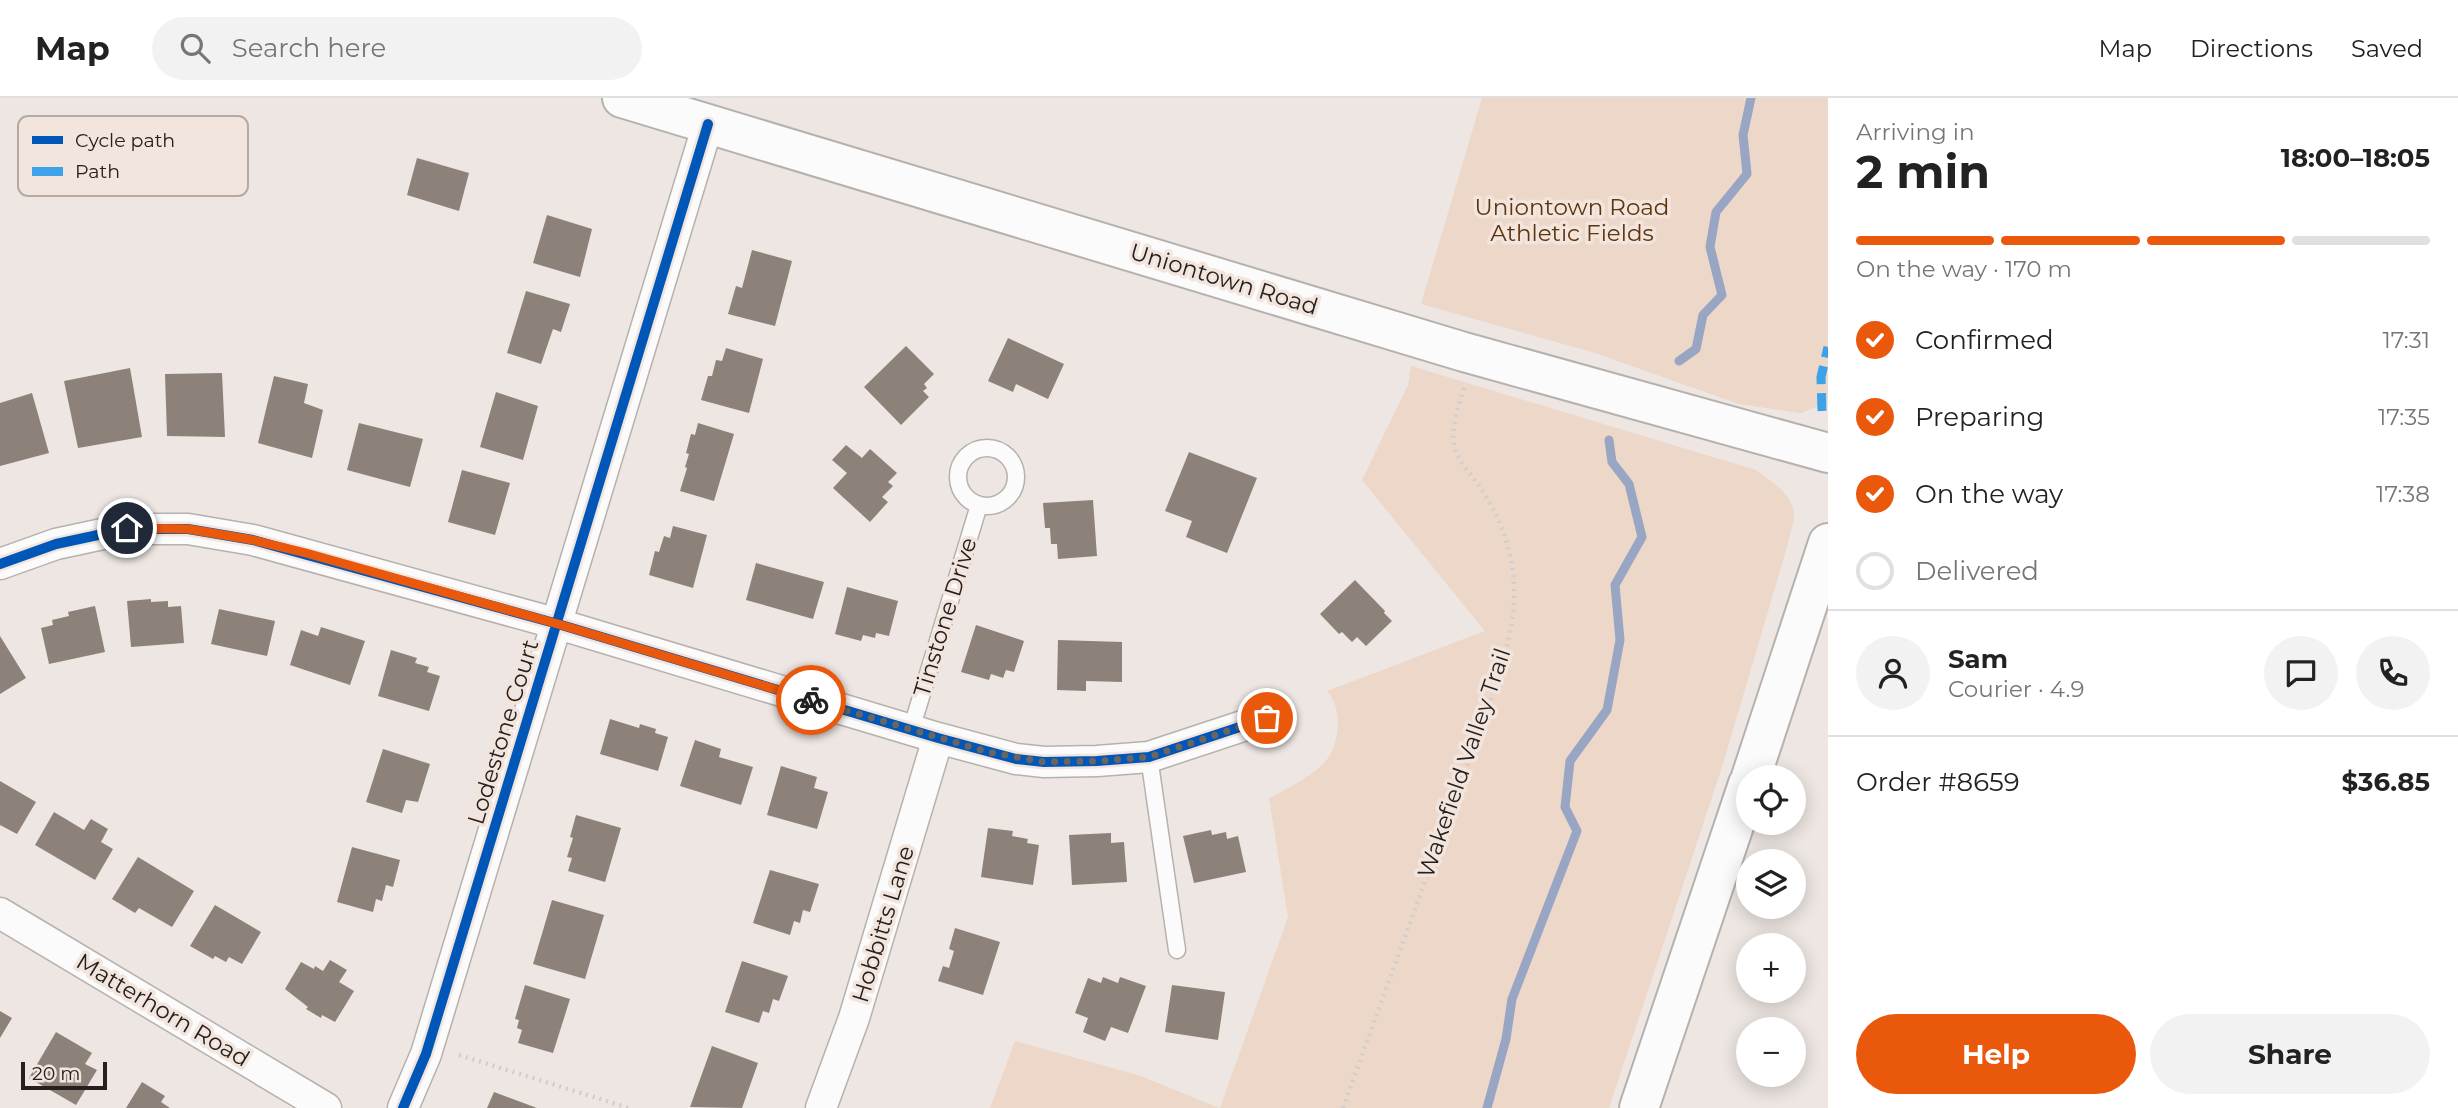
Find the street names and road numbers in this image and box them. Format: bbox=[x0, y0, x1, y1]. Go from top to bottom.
street label: Uniontown Road bbox=[1127, 237, 1321, 321]
street label: Tinstone Drive bbox=[907, 534, 983, 700]
street label: Lodestone Court bbox=[462, 636, 544, 828]
street label: Wakefield Valley Trail bbox=[1412, 645, 1516, 881]
street label: Hobbitts Lane bbox=[846, 842, 920, 1006]
street label: Matterhorn Road bbox=[71, 947, 255, 1073]

